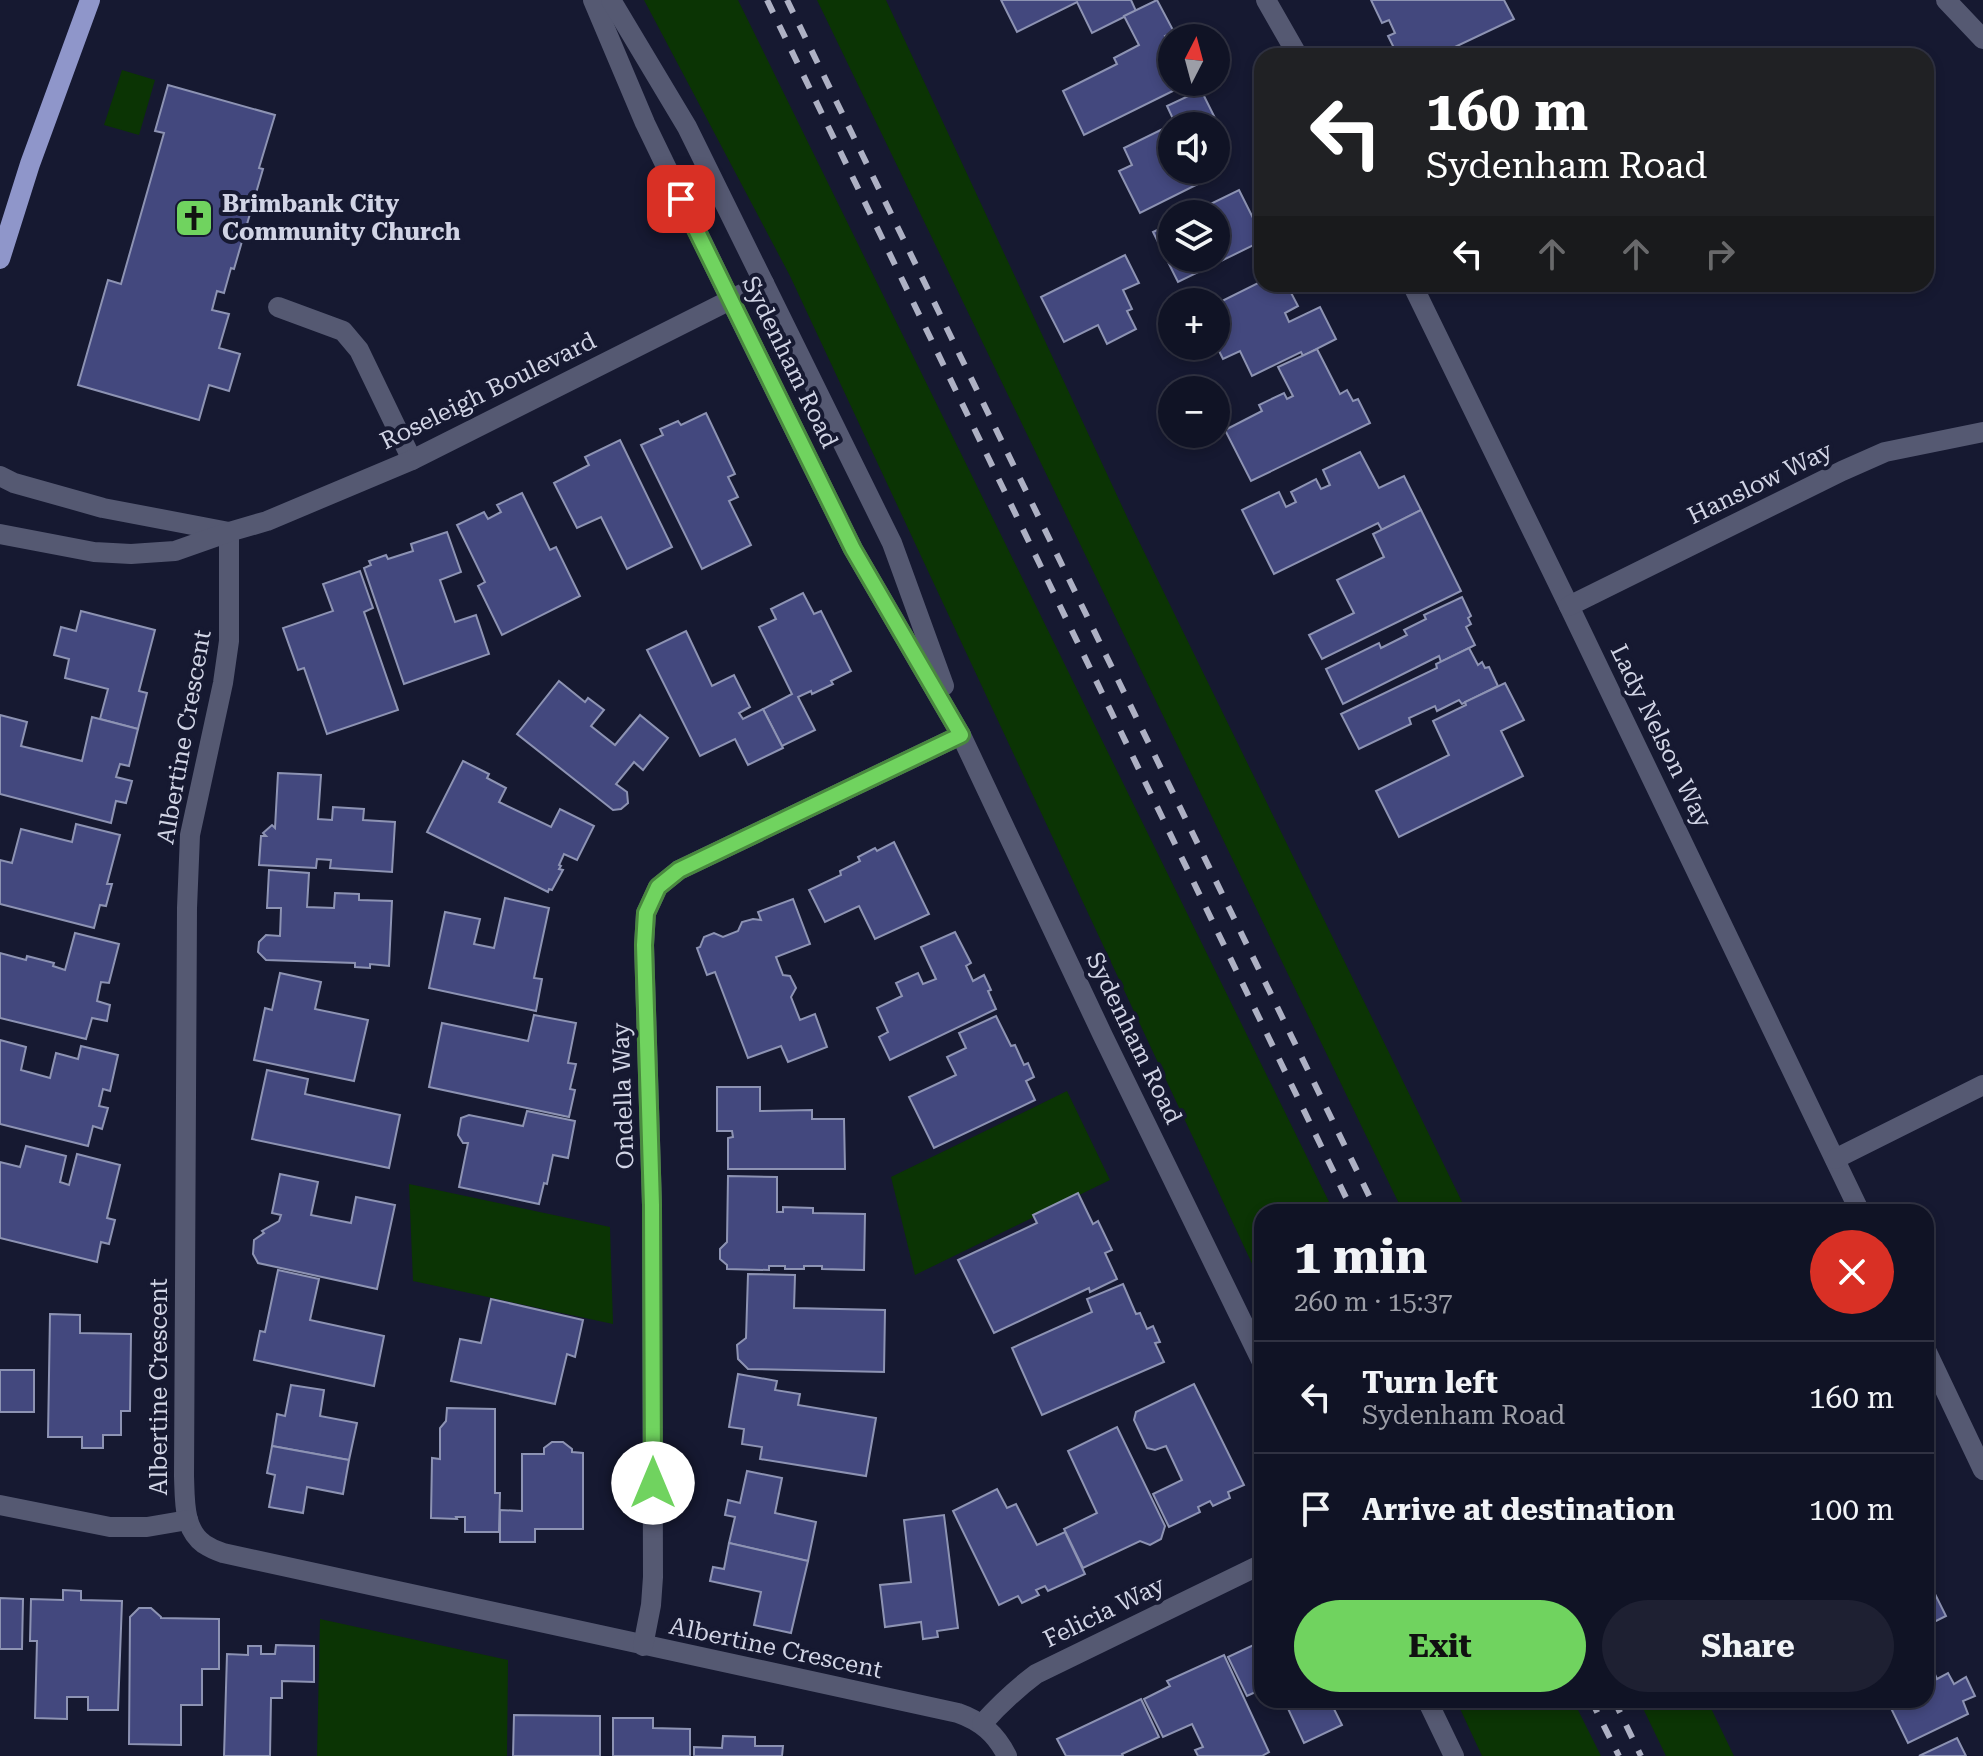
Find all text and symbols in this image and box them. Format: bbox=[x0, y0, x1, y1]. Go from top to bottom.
north arrow bbox=[1158, 24, 1230, 96]
map controls bbox=[1158, 24, 1230, 448]
text: 160 m bbox=[1426, 78, 1588, 144]
icon: left bbox=[1294, 80, 1398, 184]
button: sound bbox=[1158, 112, 1230, 184]
text: Sydenham Road bbox=[1426, 145, 1707, 187]
pin bbox=[647, 165, 715, 233]
icon: arrive bbox=[659, 177, 703, 221]
place label: Brimbank City Community Church bbox=[222, 190, 461, 246]
church icon: Brimbank City Community Church bbox=[173, 197, 215, 239]
button: layers bbox=[1158, 200, 1230, 272]
icon: left bbox=[1446, 232, 1490, 276]
icon: ahead bbox=[1530, 232, 1574, 276]
icon: ahead bbox=[1614, 232, 1658, 276]
icon: right bbox=[1698, 232, 1742, 276]
street label: Sydenham Road bbox=[736, 272, 844, 452]
button: + bbox=[1158, 288, 1230, 360]
street label: Roseleigh Boulevard bbox=[376, 327, 600, 455]
button: − bbox=[1158, 376, 1230, 448]
street label: Hanslow Way bbox=[1683, 436, 1837, 530]
street label: Albertine Crescent bbox=[151, 628, 217, 846]
street label: Lady Nelson Way bbox=[1605, 640, 1718, 833]
street label: Sydenham Road bbox=[1080, 948, 1188, 1128]
street label: Ondella Way bbox=[606, 1021, 640, 1170]
text: 1 min bbox=[1294, 1229, 1427, 1285]
button: close bbox=[1810, 1230, 1894, 1314]
street label: Albertine Crescent bbox=[145, 1278, 173, 1496]
text: 260 m · 15:37 bbox=[1294, 1287, 1453, 1317]
text: Turn left bbox=[1362, 1365, 1498, 1400]
icon: left bbox=[1294, 1375, 1338, 1419]
text: 160 m bbox=[1809, 1380, 1894, 1415]
text: Sydenham Road bbox=[1362, 1400, 1565, 1430]
position arrow bbox=[611, 1441, 695, 1525]
icon: arrive bbox=[1294, 1487, 1338, 1531]
text: Arrive at destination bbox=[1362, 1492, 1675, 1527]
text: 100 m bbox=[1809, 1492, 1894, 1527]
street label: Felicia Way bbox=[1039, 1570, 1170, 1653]
button: Exit bbox=[1294, 1600, 1586, 1692]
button: Share bbox=[1602, 1600, 1894, 1692]
street label: Albertine Crescent bbox=[667, 1612, 885, 1684]

